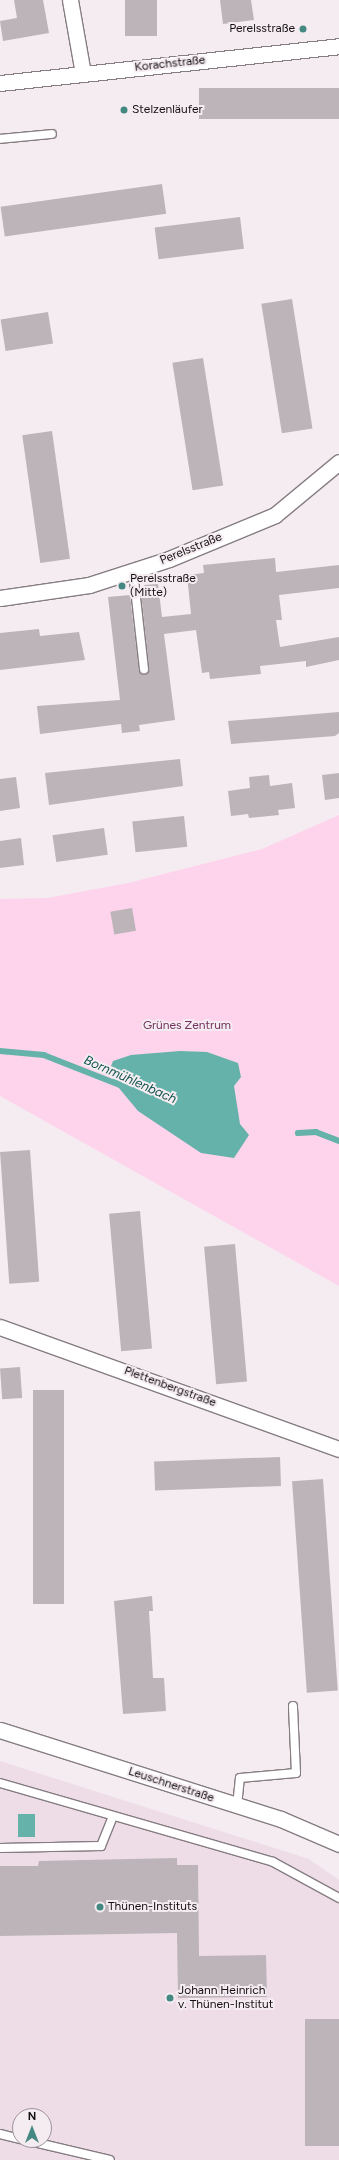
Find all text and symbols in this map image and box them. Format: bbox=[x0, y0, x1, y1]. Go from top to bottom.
place label: Perelsstraße bbox=[229, 22, 295, 36]
marker: Perelsstraße bbox=[298, 24, 308, 34]
street label: Korachstraße bbox=[134, 53, 206, 75]
place label: Stelzenläufer bbox=[132, 103, 203, 117]
marker: Stelzenläufer bbox=[119, 105, 129, 115]
street label: Perelsstraße bbox=[158, 530, 224, 568]
place label: Perelsstraße (Mitte) bbox=[130, 572, 196, 600]
marker: Perelsstraße (Mitte) bbox=[117, 581, 127, 591]
park label: Grünes Zentrum bbox=[143, 1019, 231, 1033]
water label: Bornmühlenbach bbox=[81, 1053, 179, 1107]
street label: Plettenbergstraße bbox=[122, 1364, 218, 1410]
street label: Leuschnerstraße bbox=[126, 1764, 216, 1806]
place label: Thünen-Instituts bbox=[108, 1900, 197, 1914]
marker: Thünen-Instituts bbox=[95, 1902, 105, 1912]
place label: Johann Heinrich v. Thünen-Institut bbox=[178, 1984, 273, 2012]
marker: Johann Heinrich v. Thünen-Institut bbox=[165, 1993, 175, 2003]
north arrow bbox=[12, 2108, 52, 2148]
text: N bbox=[28, 2110, 36, 2123]

